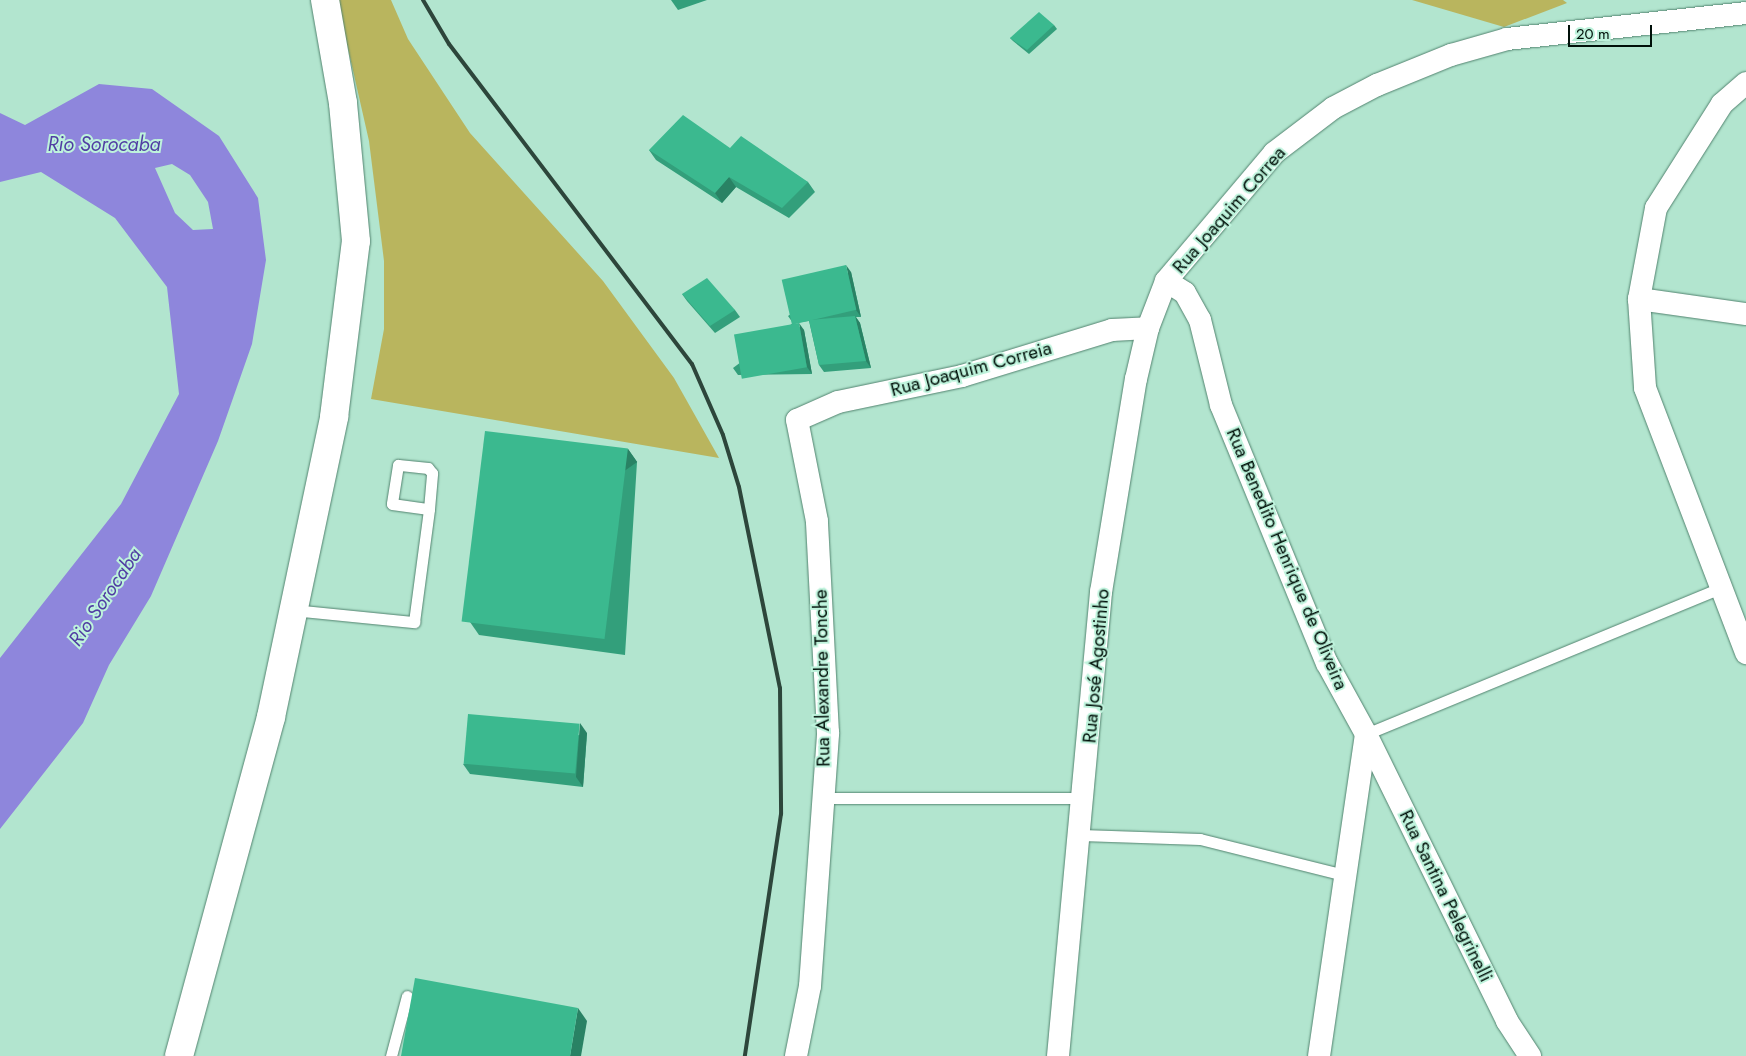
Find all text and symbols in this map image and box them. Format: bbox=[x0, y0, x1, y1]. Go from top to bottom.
scale bar bbox=[1571, 15, 1655, 47]
text: 20 m bbox=[1576, 23, 1610, 45]
water label: Rio Sorocaba bbox=[47, 132, 161, 156]
street label: Rua Joaquim Correa bbox=[1168, 142, 1290, 278]
street label: Rua Joaquim Correia bbox=[888, 337, 1054, 401]
street label: Rua Benedito Henrique de Oliveira bbox=[1221, 425, 1353, 693]
water label: Rio Sorocaba bbox=[63, 543, 147, 651]
street label: Rua José Agostinho bbox=[1078, 588, 1114, 744]
street label: Rua Alexandre Tonche bbox=[809, 589, 835, 767]
street label: Rua Santina Pelegrinelli bbox=[1394, 806, 1498, 986]

